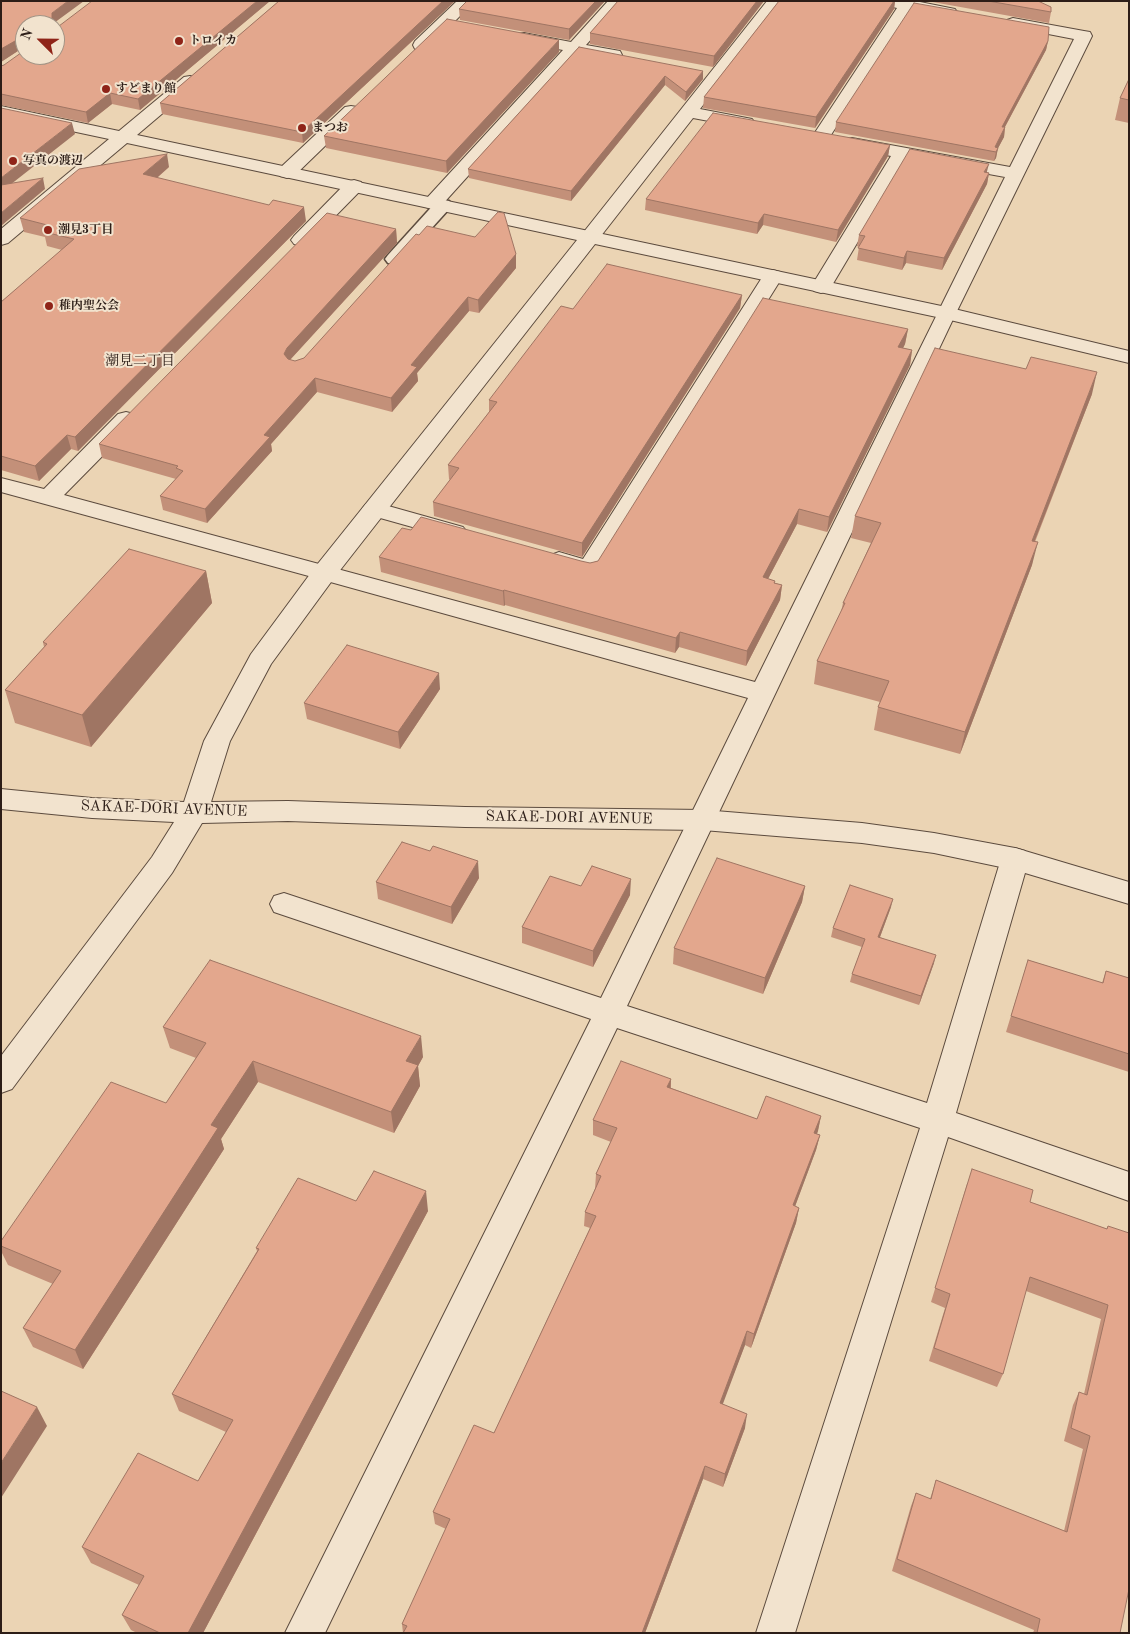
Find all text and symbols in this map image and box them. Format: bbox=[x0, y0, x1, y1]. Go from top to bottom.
north arrow bbox=[15, 15, 65, 65]
text: N bbox=[19, 27, 36, 42]
place label: トロイカ bbox=[189, 34, 237, 48]
marker: トロイカ bbox=[173, 35, 185, 47]
place label: すどまり館 bbox=[116, 82, 176, 96]
marker: すどまり館 bbox=[100, 83, 112, 95]
place label: まつお bbox=[312, 121, 348, 135]
marker: まつお bbox=[296, 122, 308, 134]
place label: 写真の渡辺 bbox=[23, 154, 83, 168]
marker: 写真の渡辺 bbox=[7, 155, 19, 167]
place label: 潮見3丁目 bbox=[58, 223, 113, 237]
marker: 潮見3丁目 bbox=[42, 224, 54, 236]
place label: 稚内聖公会 bbox=[59, 299, 119, 313]
marker: 稚内聖公会 bbox=[43, 300, 55, 312]
district label: 潮見二丁目 bbox=[105, 353, 175, 369]
street label: SAKAE-DORI AVENUE bbox=[80, 797, 248, 821]
street label: SAKAE-DORI AVENUE bbox=[486, 808, 652, 828]

